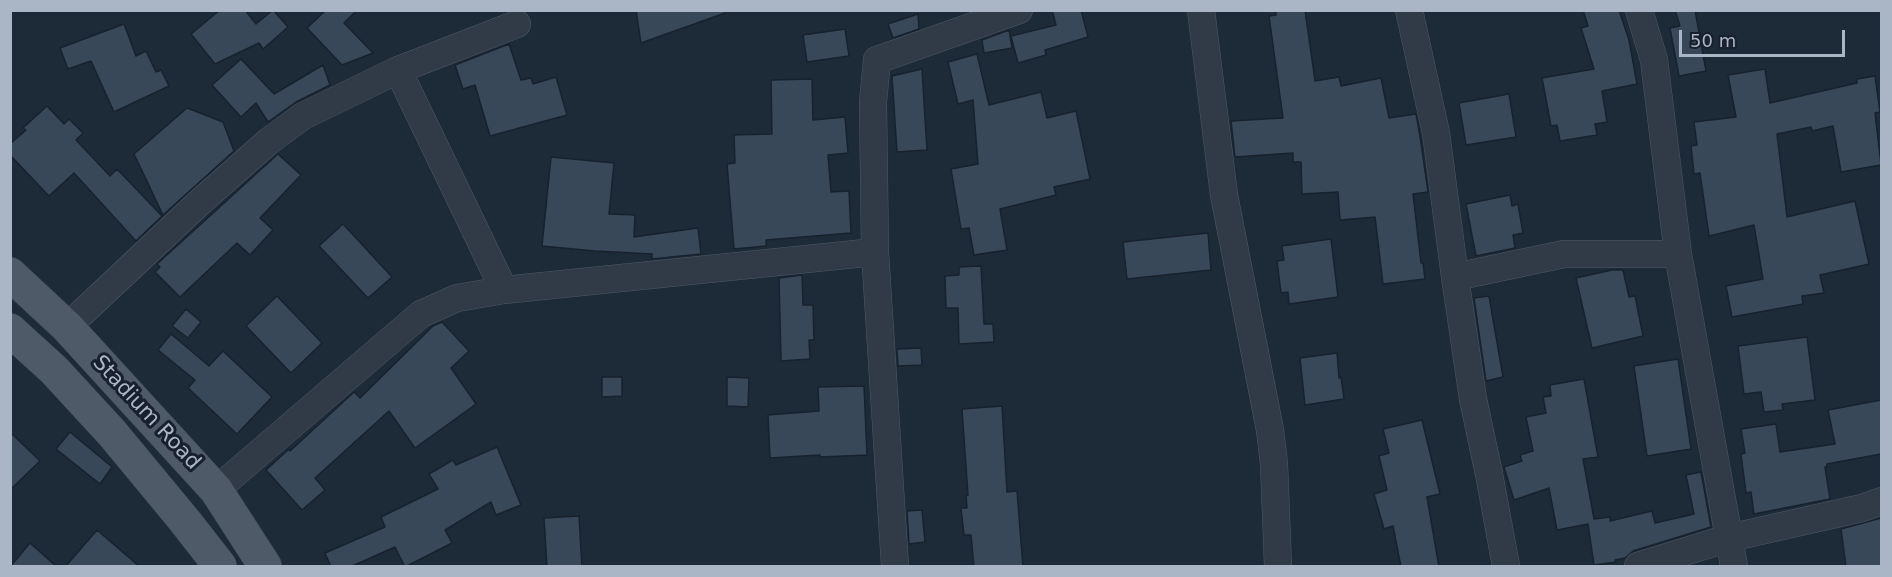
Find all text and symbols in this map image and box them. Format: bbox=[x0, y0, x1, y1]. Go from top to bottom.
scale bar bbox=[1682, 18, 1848, 56]
text: 50 m bbox=[1690, 30, 1736, 51]
street label: Stadium Road bbox=[87, 351, 205, 475]

